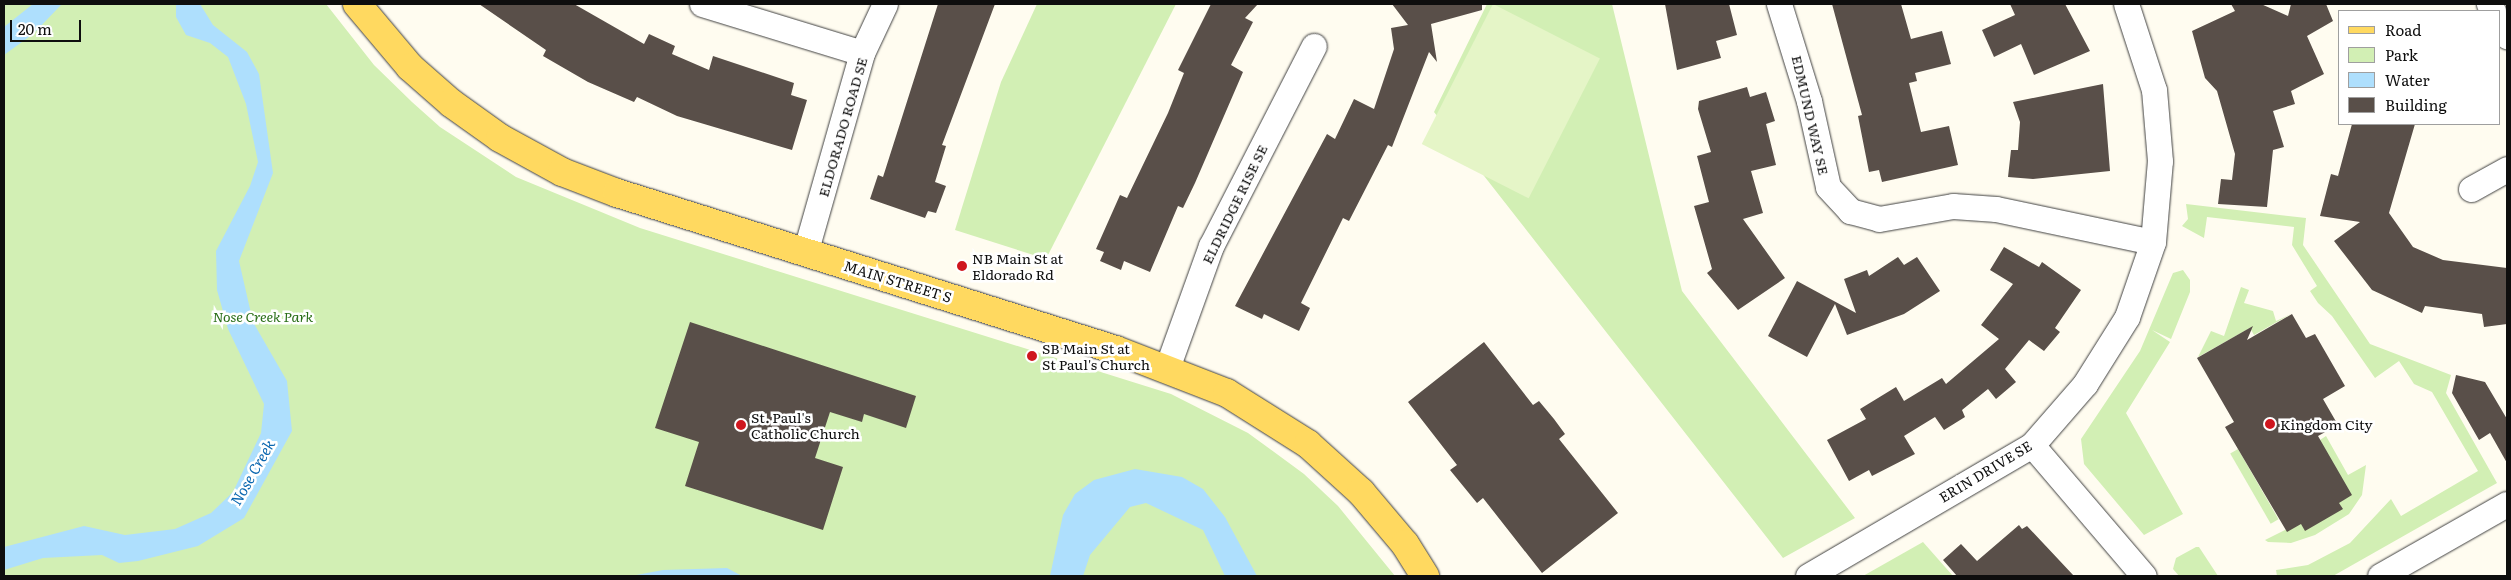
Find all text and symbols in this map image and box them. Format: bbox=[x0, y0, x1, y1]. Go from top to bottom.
scale bar bbox=[12, 10, 84, 42]
legend bbox=[2338, 10, 2501, 125]
text: 20 m bbox=[18, 17, 52, 40]
text: Road bbox=[2385, 18, 2421, 41]
text: Park bbox=[2385, 43, 2418, 66]
street label: EDMUND WAY SE bbox=[1789, 53, 1833, 177]
street label: ELDORADO ROAD SE bbox=[814, 55, 870, 199]
text: Water bbox=[2385, 68, 2430, 91]
text: Building bbox=[2385, 93, 2447, 116]
street label: ELDRIDGE RISE SE bbox=[1198, 142, 1270, 266]
place label: NB Main St at Eldorado Rd bbox=[972, 250, 1063, 282]
street label: MAIN STREET S bbox=[842, 257, 954, 305]
marker: NB Main St at Eldorado Rd bbox=[956, 260, 968, 272]
park label: Nose Creek Park bbox=[213, 308, 313, 324]
place label: SB Main St at St Paul's Church bbox=[1042, 340, 1150, 372]
marker: SB Main St at St Paul's Church bbox=[1026, 350, 1038, 362]
place label: St. Paul's Catholic Church bbox=[751, 409, 860, 442]
place label: Kingdom City bbox=[2280, 416, 2373, 432]
marker: Kingdom City bbox=[2264, 418, 2276, 430]
marker: St. Paul's Catholic Church bbox=[735, 419, 747, 431]
water label: Nose Creek bbox=[226, 436, 278, 508]
street label: ERIN DRIVE SE bbox=[1936, 437, 2034, 505]

